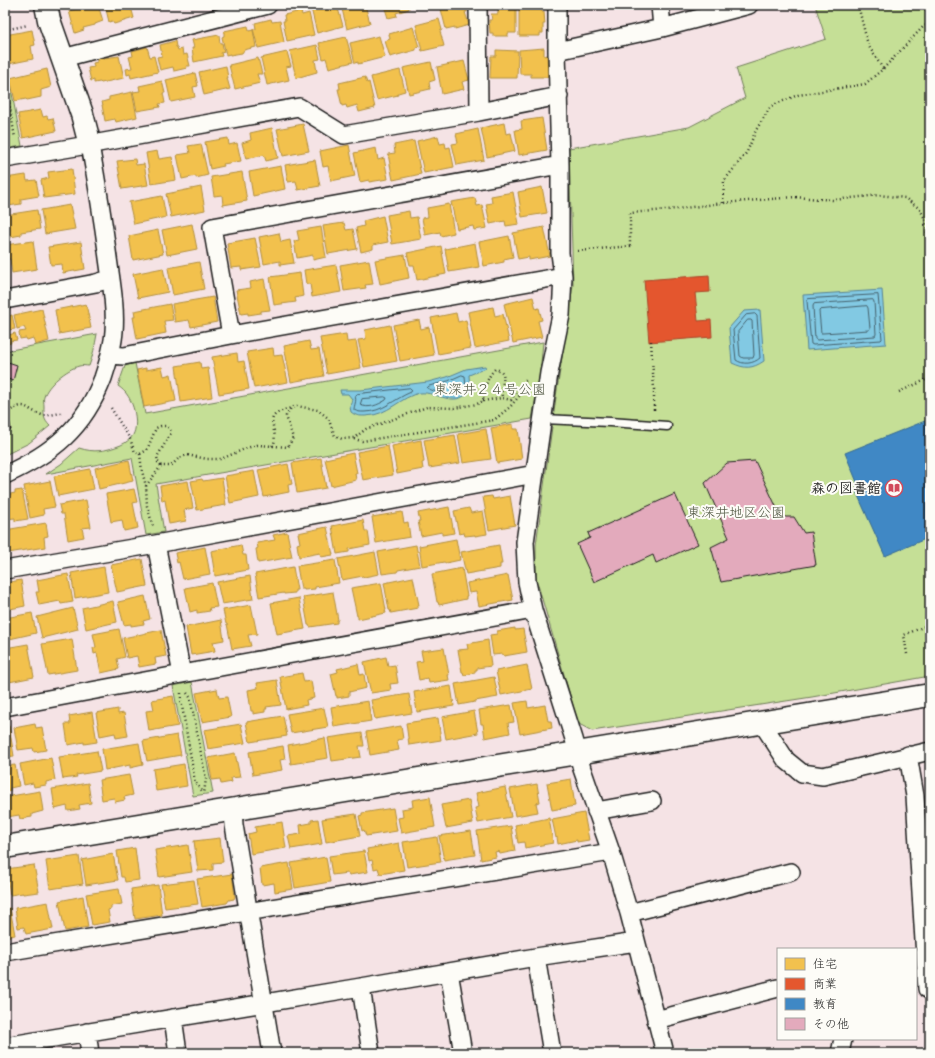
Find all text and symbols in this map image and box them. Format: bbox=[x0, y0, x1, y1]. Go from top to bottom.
park label: 東深井２４号公園 bbox=[434, 380, 546, 398]
library icon: 森の図書館 bbox=[884, 478, 904, 498]
place label: 森の図書館 bbox=[811, 479, 881, 497]
park label: 東深井地区公園 bbox=[687, 503, 785, 521]
legend bbox=[777, 948, 917, 1040]
text: 住宅 bbox=[813, 956, 837, 971]
text: 商業 bbox=[813, 976, 837, 991]
text: 教育 bbox=[813, 996, 837, 1011]
text: その他 bbox=[813, 1016, 849, 1031]

